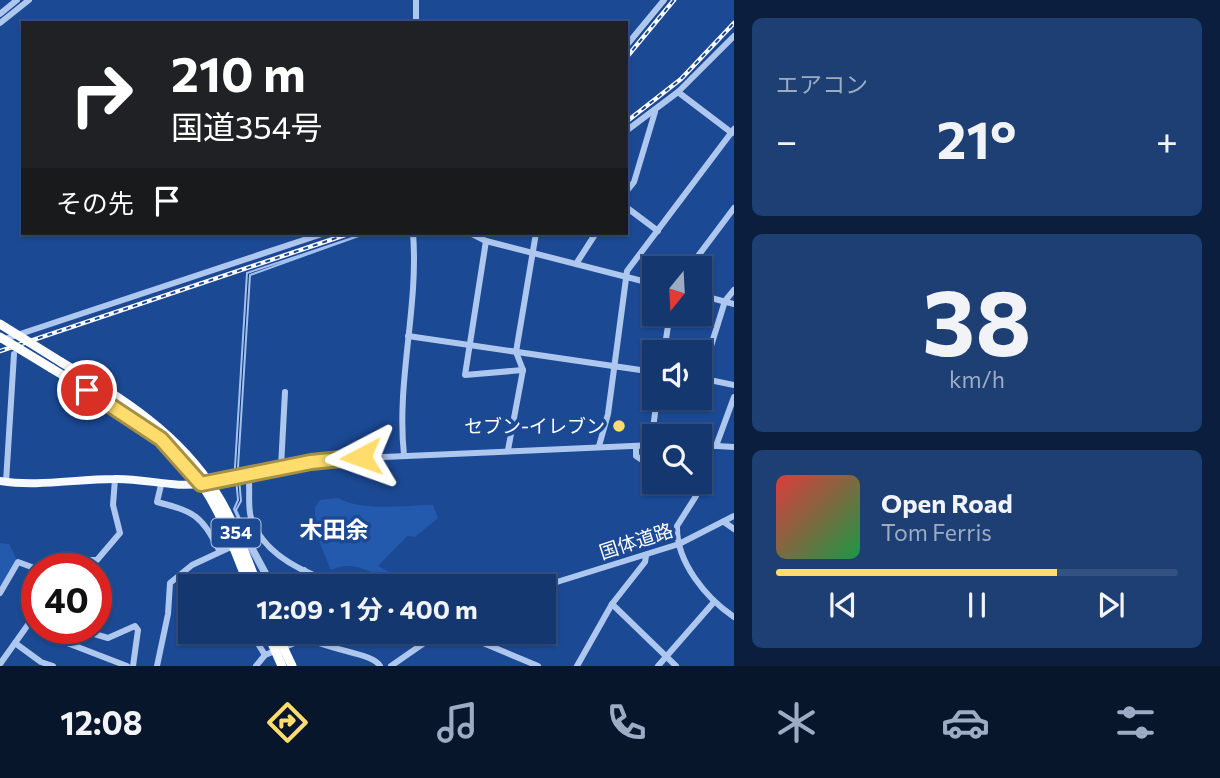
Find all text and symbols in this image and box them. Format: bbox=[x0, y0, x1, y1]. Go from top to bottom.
text: 210 m bbox=[171, 42, 306, 102]
icon: right bbox=[56, 49, 147, 140]
text: エアコン bbox=[776, 70, 868, 98]
text: 国道354号 bbox=[171, 106, 323, 146]
text: 21° bbox=[937, 106, 1016, 170]
text: − bbox=[776, 116, 798, 163]
text: + bbox=[1156, 116, 1178, 163]
icon: arrive bbox=[148, 182, 186, 220]
text: その先 bbox=[56, 187, 134, 218]
north arrow bbox=[642, 256, 712, 326]
map controls bbox=[642, 256, 712, 494]
text: 38 bbox=[922, 263, 1032, 375]
button: sound bbox=[642, 340, 712, 410]
pin bbox=[57, 360, 117, 420]
text: km/h bbox=[949, 365, 1005, 393]
icon: arrive bbox=[68, 371, 106, 409]
place label: セブン-イレブン bbox=[464, 414, 605, 437]
marker: セブン-イレブン bbox=[611, 418, 627, 434]
position arrow bbox=[324, 420, 398, 494]
button: search bbox=[642, 424, 712, 494]
text: Open Road bbox=[881, 487, 1013, 518]
district label: 木田余 bbox=[300, 515, 369, 543]
road number: 354 bbox=[212, 518, 260, 548]
street label: 国体道路 bbox=[596, 518, 676, 563]
text: Tom Ferris bbox=[881, 518, 992, 546]
speed limit sign: 40 bbox=[21, 553, 112, 644]
icon: previous bbox=[824, 586, 862, 624]
icon: pause bbox=[958, 586, 996, 624]
icon: next bbox=[1092, 586, 1130, 624]
text: 12:09 · 1 分 · 400 m bbox=[256, 593, 478, 624]
icon: directions bbox=[263, 698, 312, 747]
icon: music bbox=[433, 698, 482, 747]
icon: phone bbox=[602, 698, 651, 747]
icon: climate bbox=[772, 698, 821, 747]
icon: car bbox=[941, 698, 990, 747]
icon: filters bbox=[1111, 698, 1160, 747]
text: 12:08 bbox=[60, 702, 142, 742]

